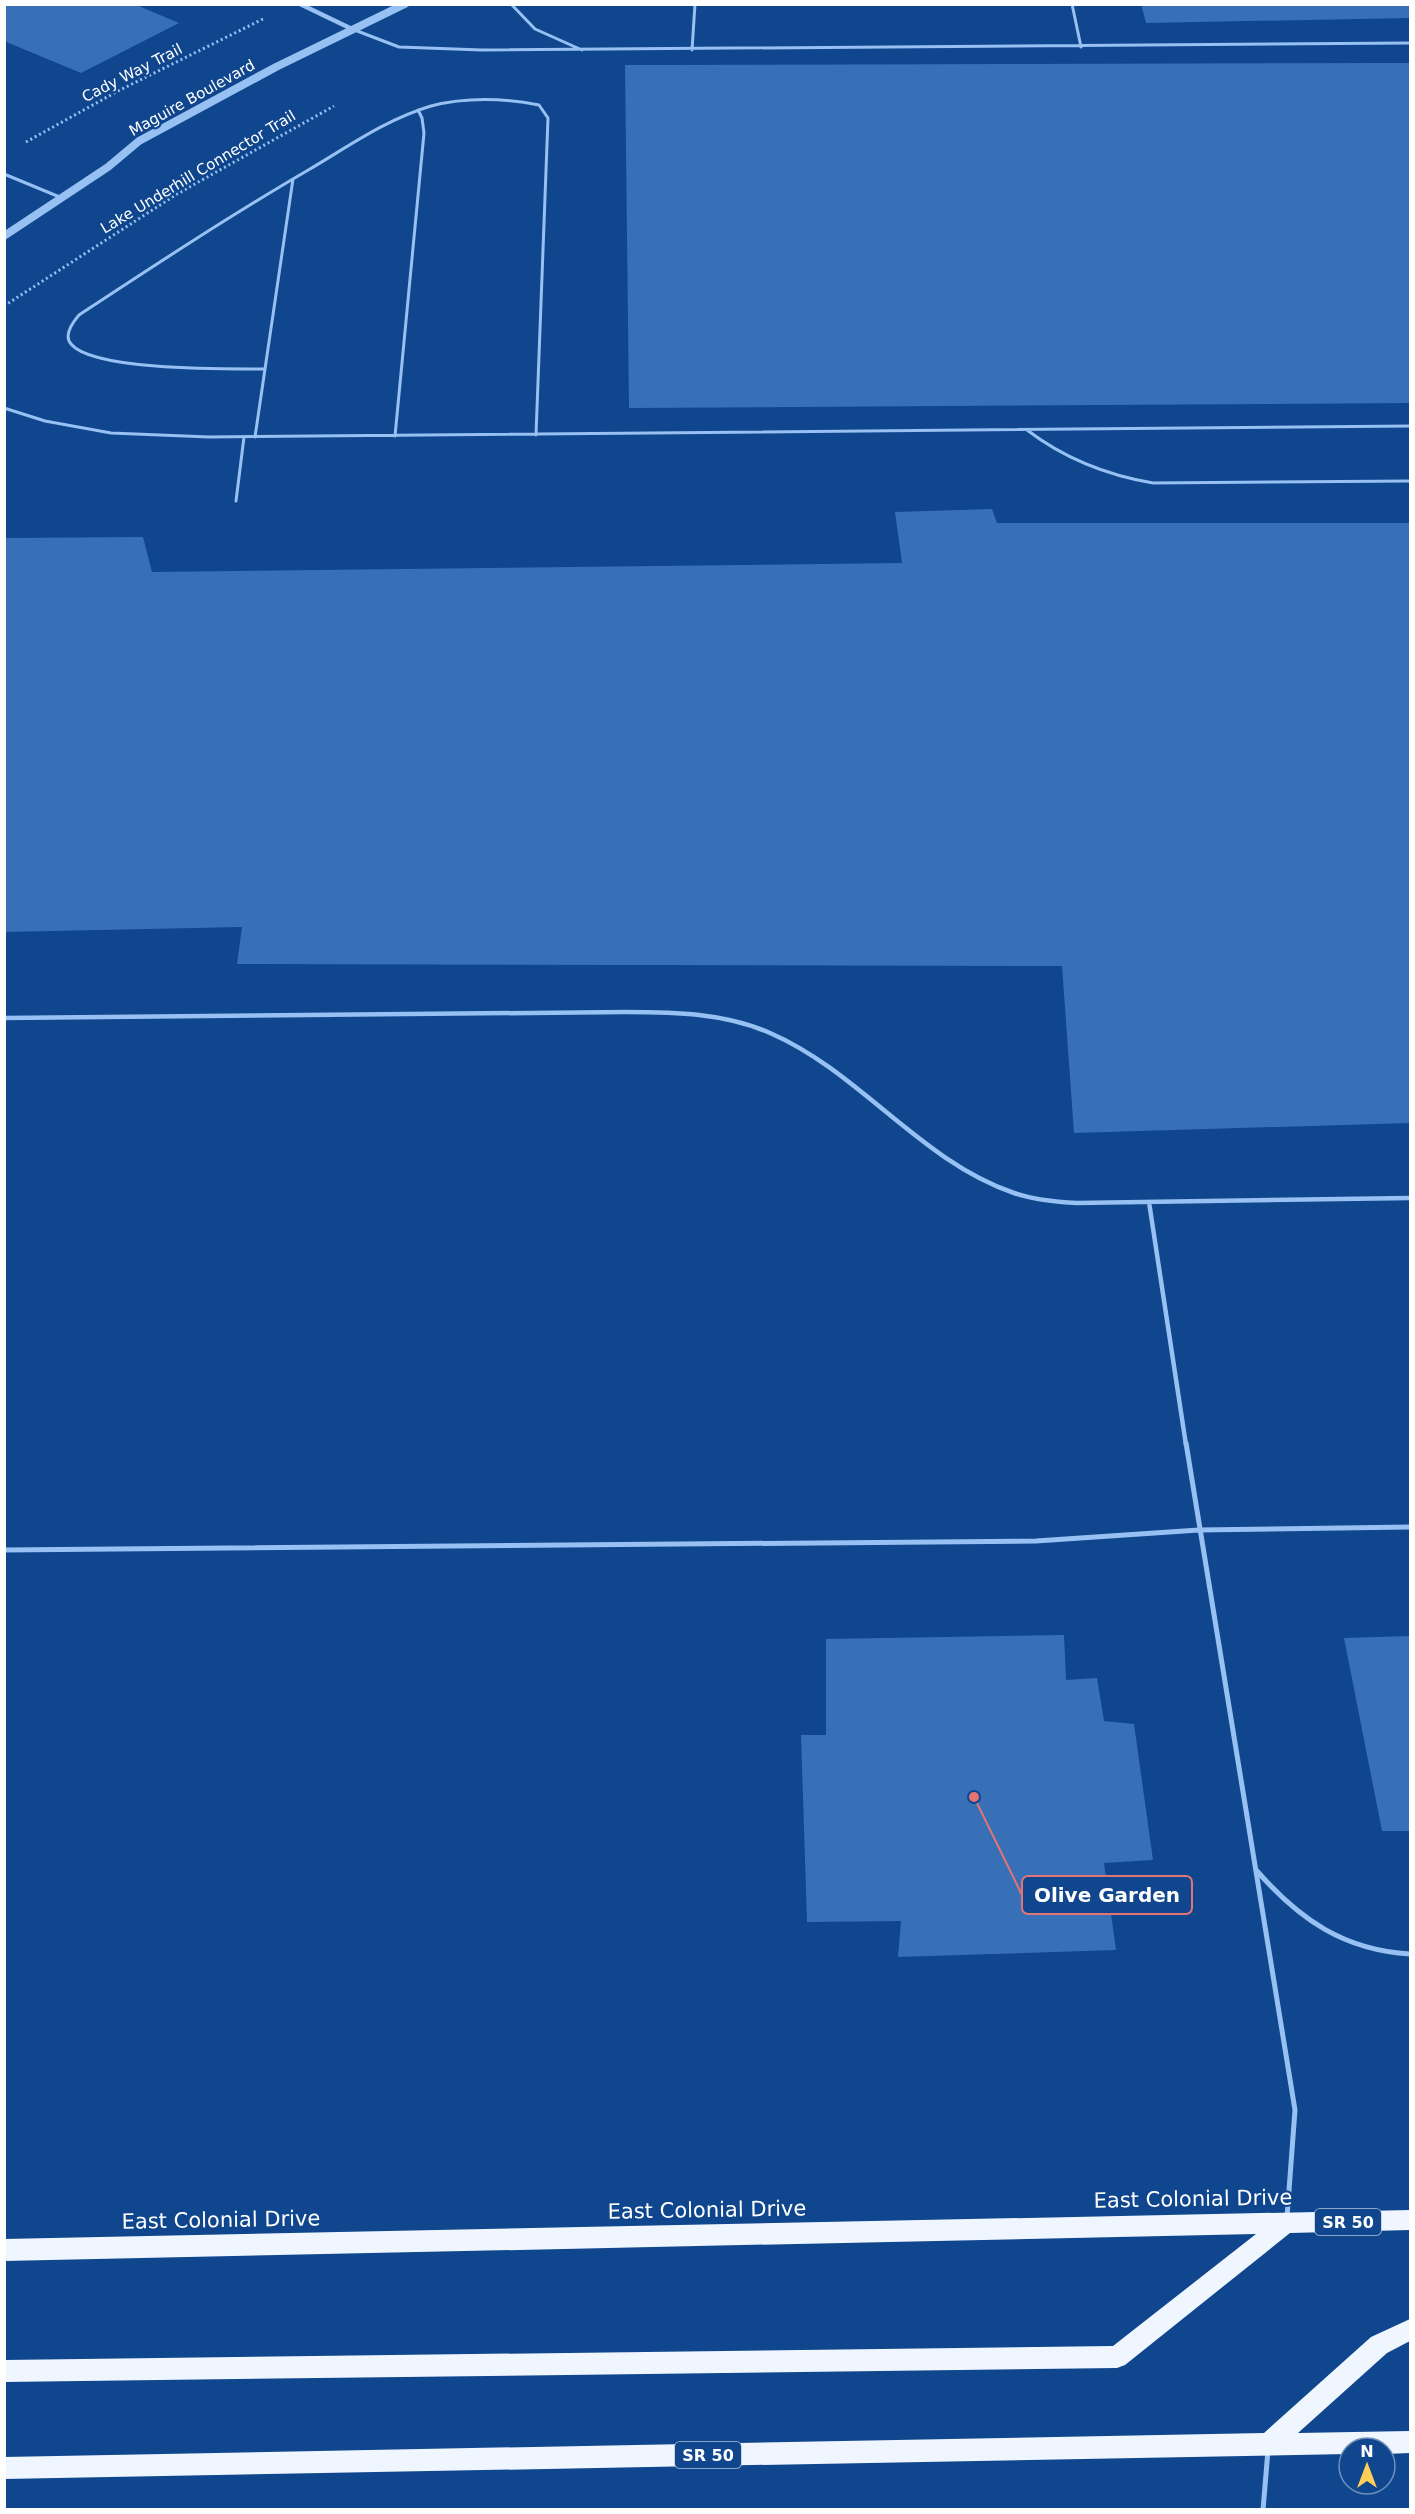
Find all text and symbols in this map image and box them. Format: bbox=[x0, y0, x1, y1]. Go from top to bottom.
street label: Cady Way Trail bbox=[79, 40, 185, 106]
street label: Maguire Boulevard bbox=[126, 56, 258, 140]
street label: Lake Underhill Connector Trail bbox=[97, 106, 299, 238]
callout: Olive Garden bbox=[1022, 1876, 1192, 1914]
text: Olive Garden bbox=[1034, 1883, 1180, 1907]
street label: East Colonial Drive bbox=[1093, 2185, 1293, 2213]
street label: East Colonial Drive bbox=[607, 2196, 807, 2224]
street label: East Colonial Drive bbox=[121, 2206, 321, 2234]
road number: SR 50 bbox=[1315, 2209, 1381, 2235]
north arrow bbox=[1337, 2436, 1397, 2496]
road number: SR 50 bbox=[675, 2442, 741, 2468]
text: N bbox=[1360, 2442, 1374, 2461]

